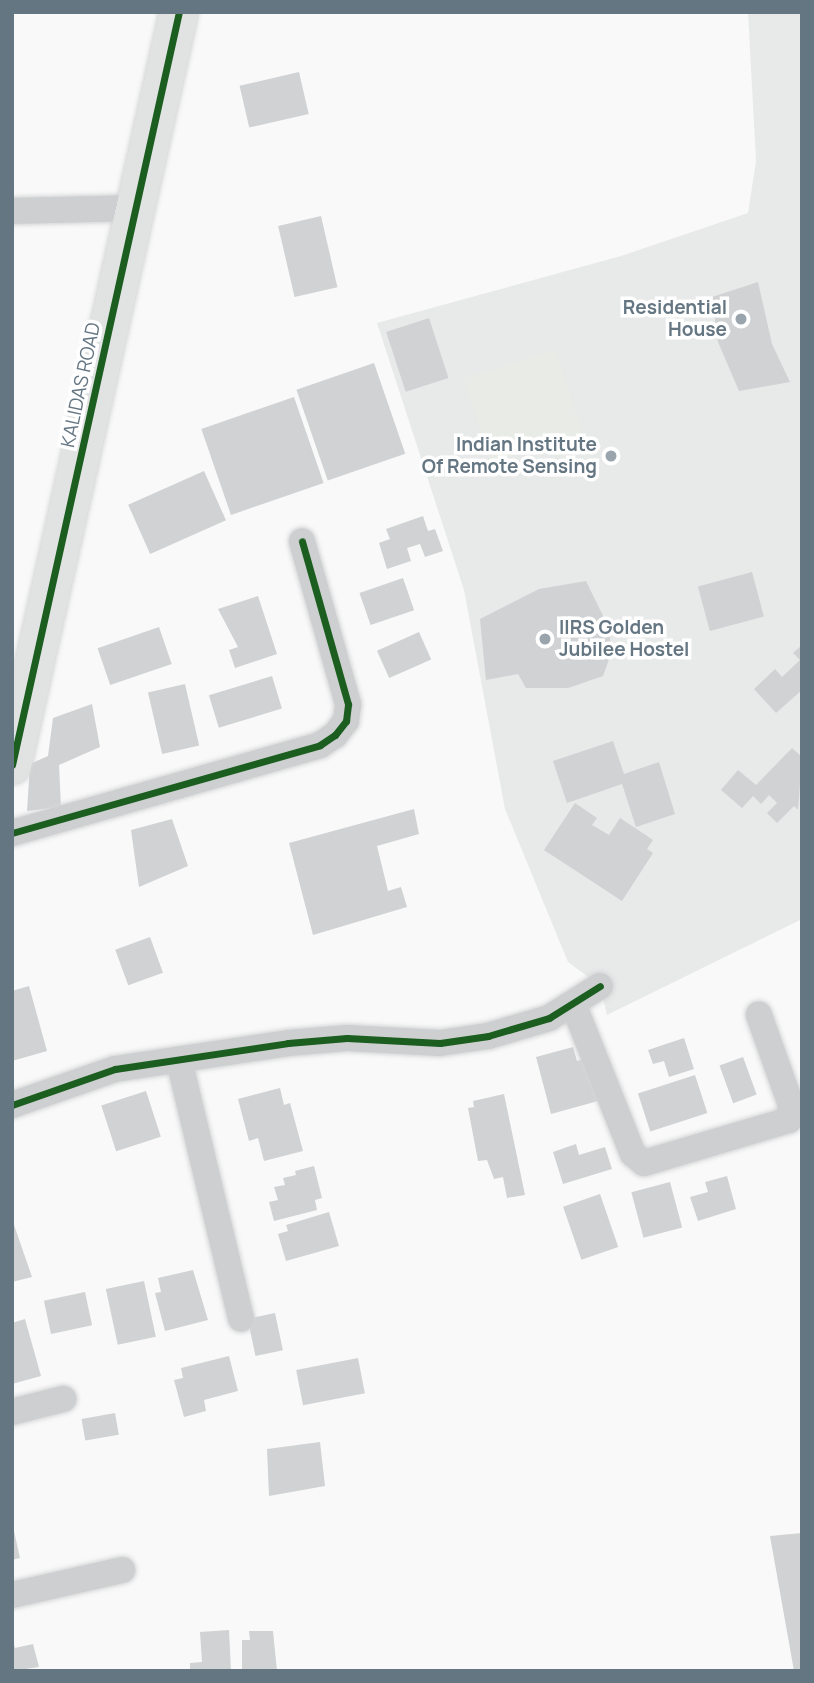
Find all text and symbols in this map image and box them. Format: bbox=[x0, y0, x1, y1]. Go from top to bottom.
place label: Residential House bbox=[623, 297, 727, 341]
marker: Residential House bbox=[733, 311, 749, 327]
street label: KALIDAS ROAD bbox=[57, 320, 105, 450]
place label: Indian Institute Of Remote Sensing bbox=[422, 434, 597, 478]
marker: Indian Institute Of Remote Sensing bbox=[603, 448, 619, 464]
place label: IIRS Golden Jubilee Hostel bbox=[559, 617, 689, 661]
marker: IIRS Golden Jubilee Hostel bbox=[537, 631, 553, 647]

